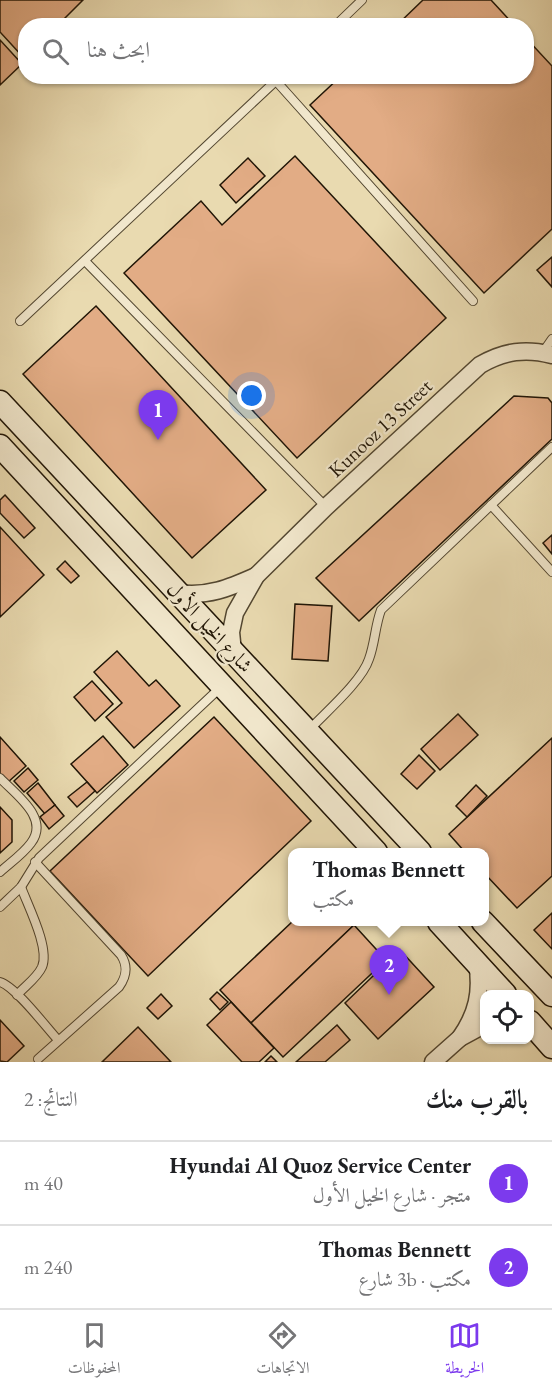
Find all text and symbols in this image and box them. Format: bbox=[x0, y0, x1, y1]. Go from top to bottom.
search box bbox=[18, 18, 534, 84]
icon: search bbox=[39, 35, 72, 68]
text: ابحث هنا bbox=[87, 35, 150, 64]
street label: Kunooz 13 Street bbox=[323, 373, 438, 483]
your location bbox=[237, 381, 266, 410]
pin: 1 bbox=[138, 390, 178, 440]
street label: شارع الخيل الأول bbox=[158, 575, 260, 681]
popup bbox=[288, 848, 489, 926]
text: Thomas Bennett bbox=[312, 855, 465, 884]
text: مكتب bbox=[312, 886, 354, 912]
pin: 2 bbox=[370, 946, 408, 995]
map controls bbox=[480, 990, 534, 1044]
button: locate bbox=[480, 990, 534, 1044]
text: بالقرب منك bbox=[426, 1082, 528, 1116]
text: النتائج: 2 bbox=[24, 1086, 78, 1112]
text: Hyundai Al Quoz Service Center bbox=[169, 1151, 471, 1180]
text: 40 m bbox=[24, 1170, 63, 1196]
text: 1 bbox=[503, 1170, 514, 1196]
text: متجر · شارع الخيل الأول bbox=[313, 1182, 471, 1208]
text: Thomas Bennett bbox=[318, 1235, 471, 1264]
text: 240 m bbox=[24, 1254, 72, 1280]
text: 2 bbox=[503, 1254, 514, 1280]
text: مكتب · 3b شارع bbox=[358, 1266, 471, 1292]
tab: المحفوظات bbox=[68, 1319, 121, 1383]
tab: الاتجاهات bbox=[256, 1319, 310, 1383]
tab: الخريطة bbox=[445, 1319, 484, 1383]

